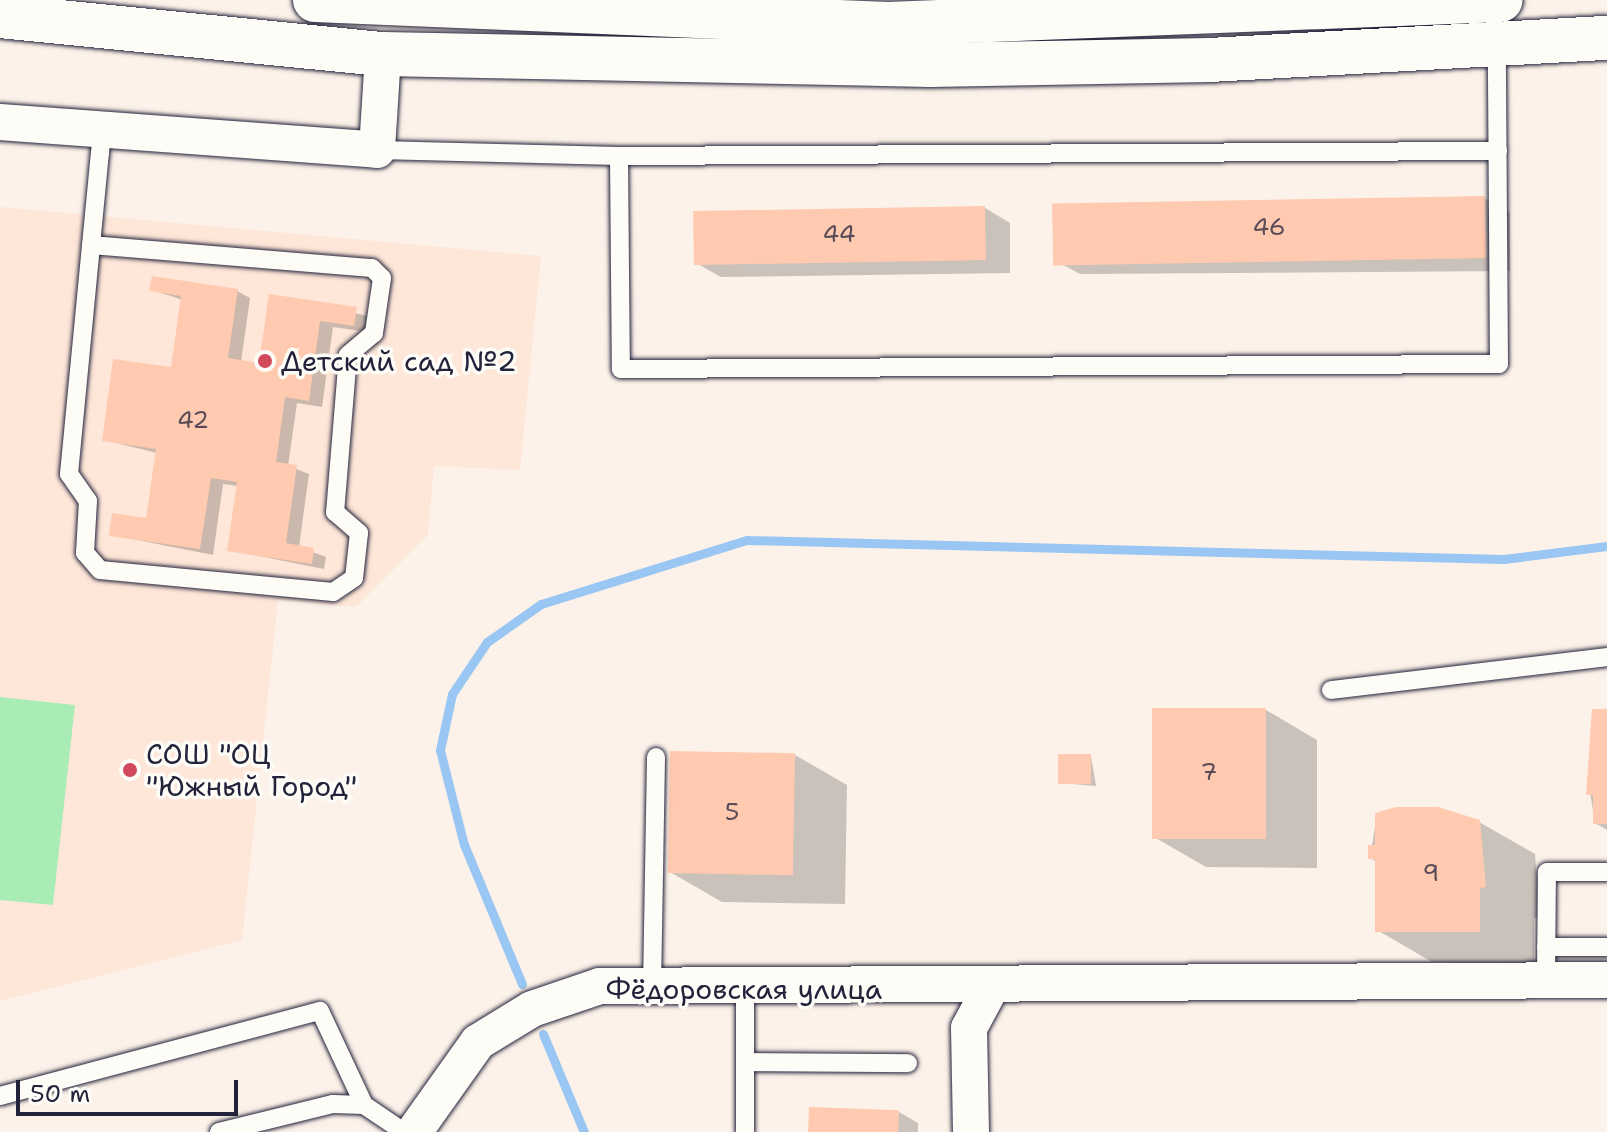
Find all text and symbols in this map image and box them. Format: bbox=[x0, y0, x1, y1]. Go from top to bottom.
house number: 46 bbox=[1252, 214, 1286, 242]
house number: 44 bbox=[823, 221, 855, 249]
place label: Детский сад №2 bbox=[281, 344, 517, 378]
marker: Детский сад №2 bbox=[256, 352, 274, 370]
house number: 42 bbox=[177, 407, 209, 435]
place label: СОШ "ОЦ "Южный Город" bbox=[146, 737, 357, 803]
house number: 7 bbox=[1201, 759, 1217, 787]
marker: СОШ "ОЦ "Южный Город" bbox=[121, 761, 139, 779]
house number: 5 bbox=[725, 799, 739, 827]
house number: 9 bbox=[1423, 860, 1439, 888]
street label: Фёдоровская улица bbox=[606, 972, 882, 1006]
scale bar bbox=[20, 1064, 242, 1114]
text: 50 m bbox=[30, 1078, 90, 1110]

